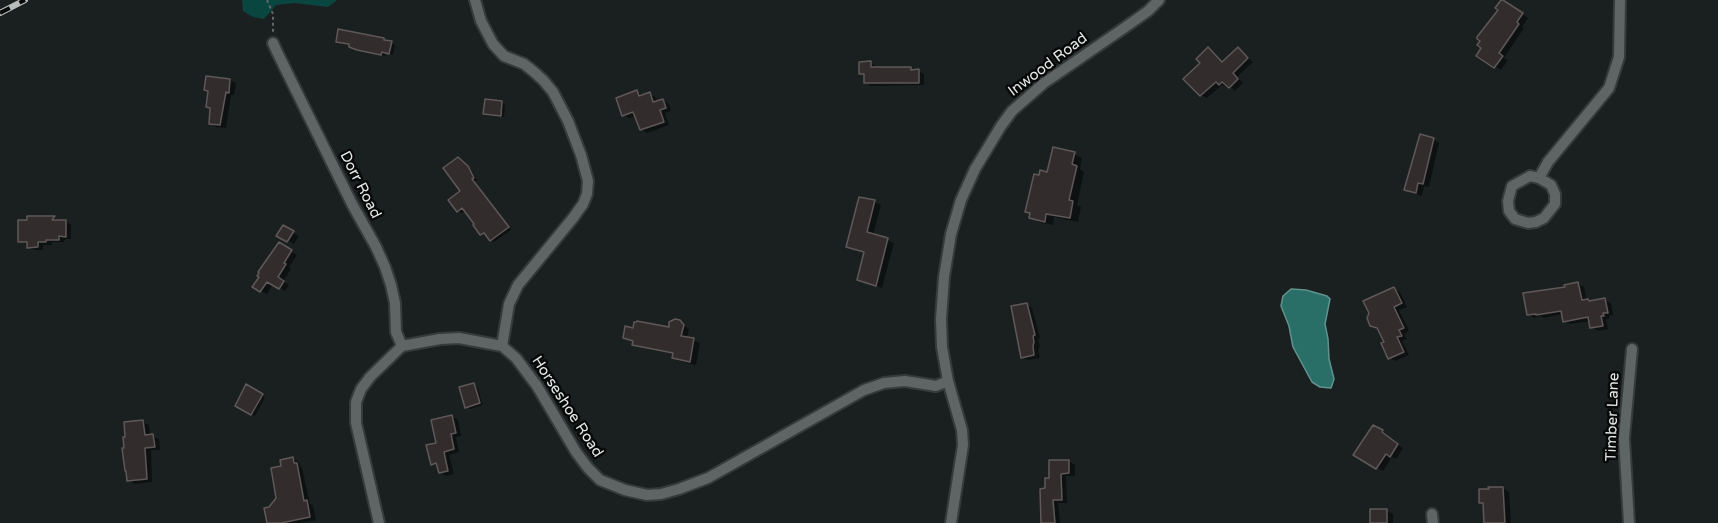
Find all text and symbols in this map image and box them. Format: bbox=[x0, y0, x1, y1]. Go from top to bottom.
street label: Inwood Road bbox=[1005, 29, 1091, 101]
street label: Dorr Road bbox=[335, 148, 385, 222]
street label: Horseshoe Road bbox=[528, 353, 606, 461]
street label: Timber Lane bbox=[1602, 372, 1624, 462]

